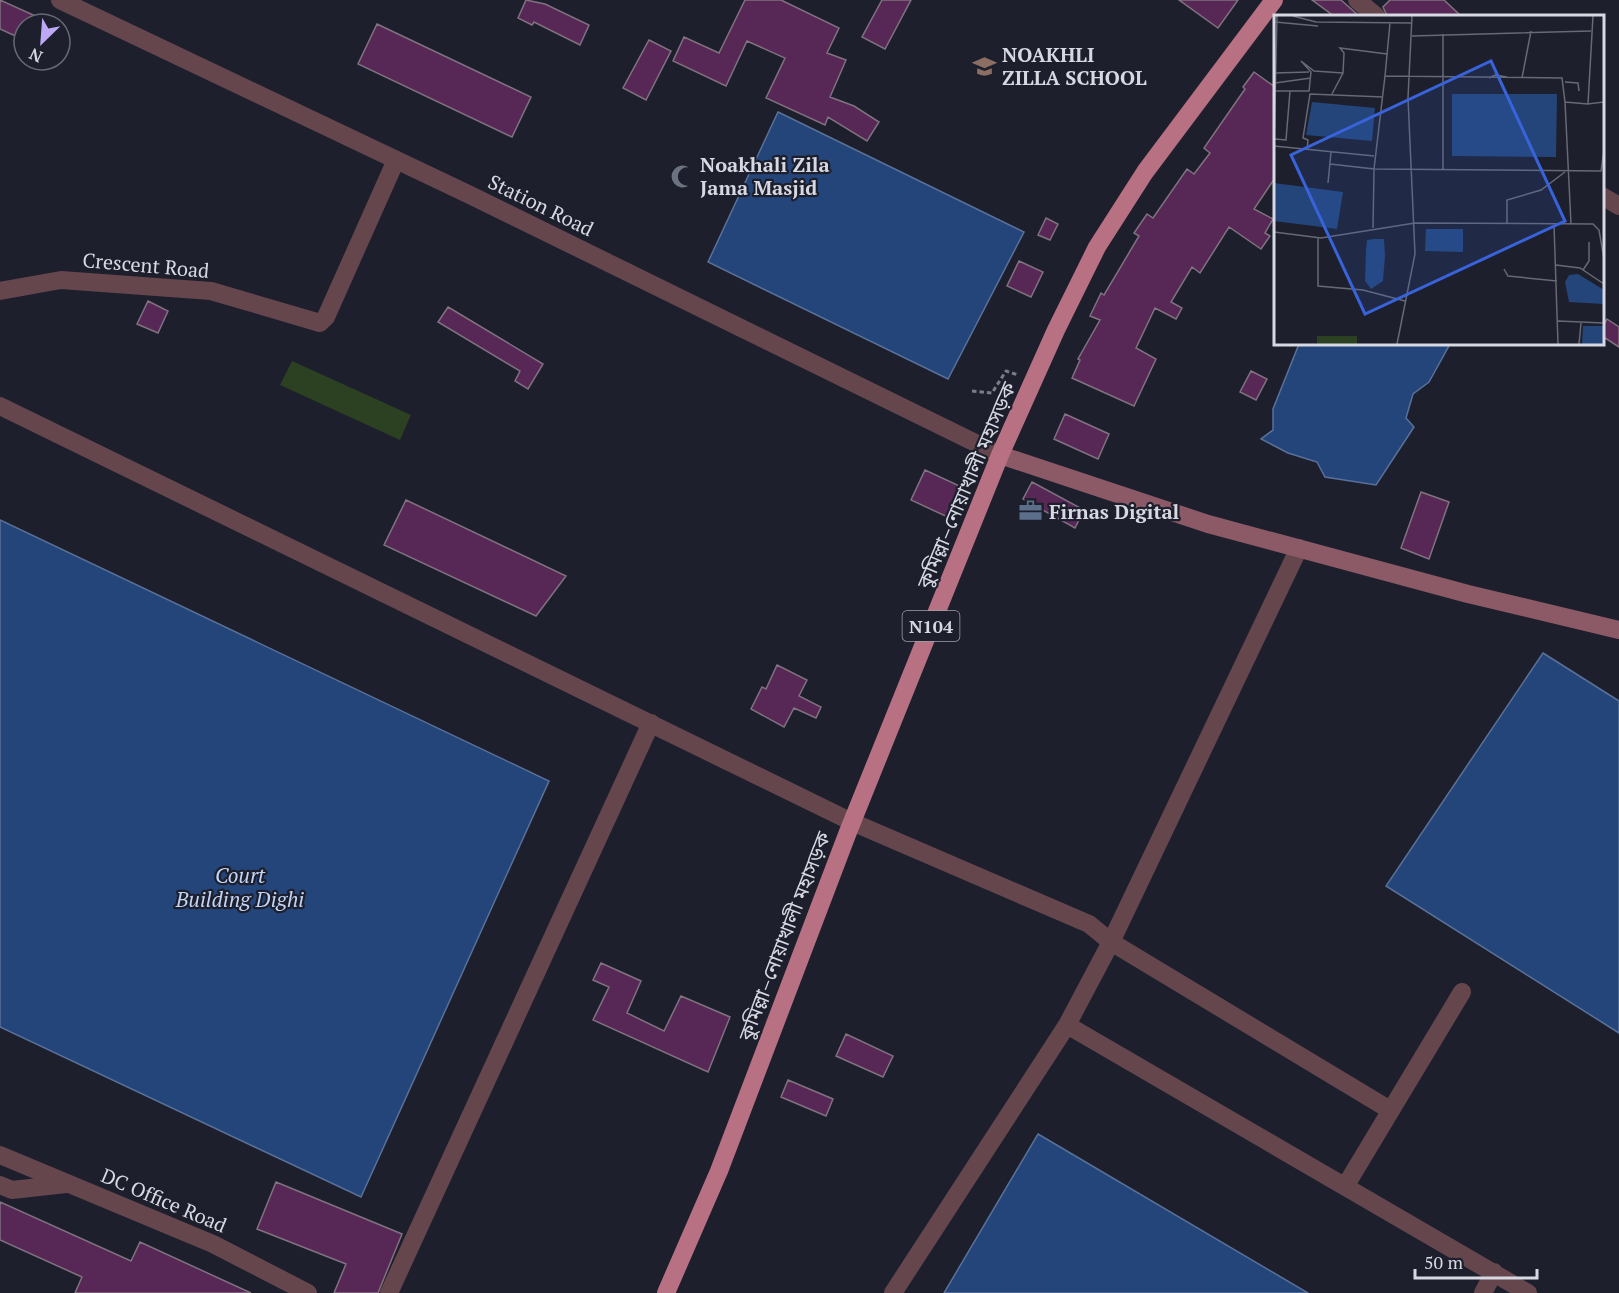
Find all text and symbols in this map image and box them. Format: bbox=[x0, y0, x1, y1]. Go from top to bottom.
north arrow bbox=[12, 12, 72, 72]
inset map bbox=[1274, 15, 1604, 345]
place label: NOAKHLI ZILLA SCHOOL bbox=[1002, 41, 1147, 91]
text: N bbox=[26, 43, 46, 68]
school or university icon: NOAKHLI ZILLA SCHOOL bbox=[971, 53, 997, 79]
place label: Noakhali Zila Jama Masjid bbox=[700, 151, 830, 201]
mosque icon: Noakhali Zila Jama Masjid bbox=[669, 163, 695, 189]
street label: Station Road bbox=[484, 168, 598, 242]
street label: Crescent Road bbox=[82, 246, 210, 284]
street label: কুমিল্লা–নোয়াখালী মহাসড়ক bbox=[910, 377, 1022, 593]
office icon: Firnas Digital bbox=[1018, 498, 1044, 524]
place label: Firnas Digital bbox=[1049, 498, 1180, 525]
road number: N104 bbox=[902, 611, 960, 641]
street label: কুমিল্লা–নোয়াখালী মহাসড়ক bbox=[731, 827, 837, 1045]
water label: Court Building Dighi bbox=[175, 861, 304, 913]
street label: DC Office Road bbox=[97, 1161, 231, 1239]
scale bar bbox=[1415, 1242, 1536, 1280]
text: 50 m bbox=[1424, 1250, 1464, 1274]

